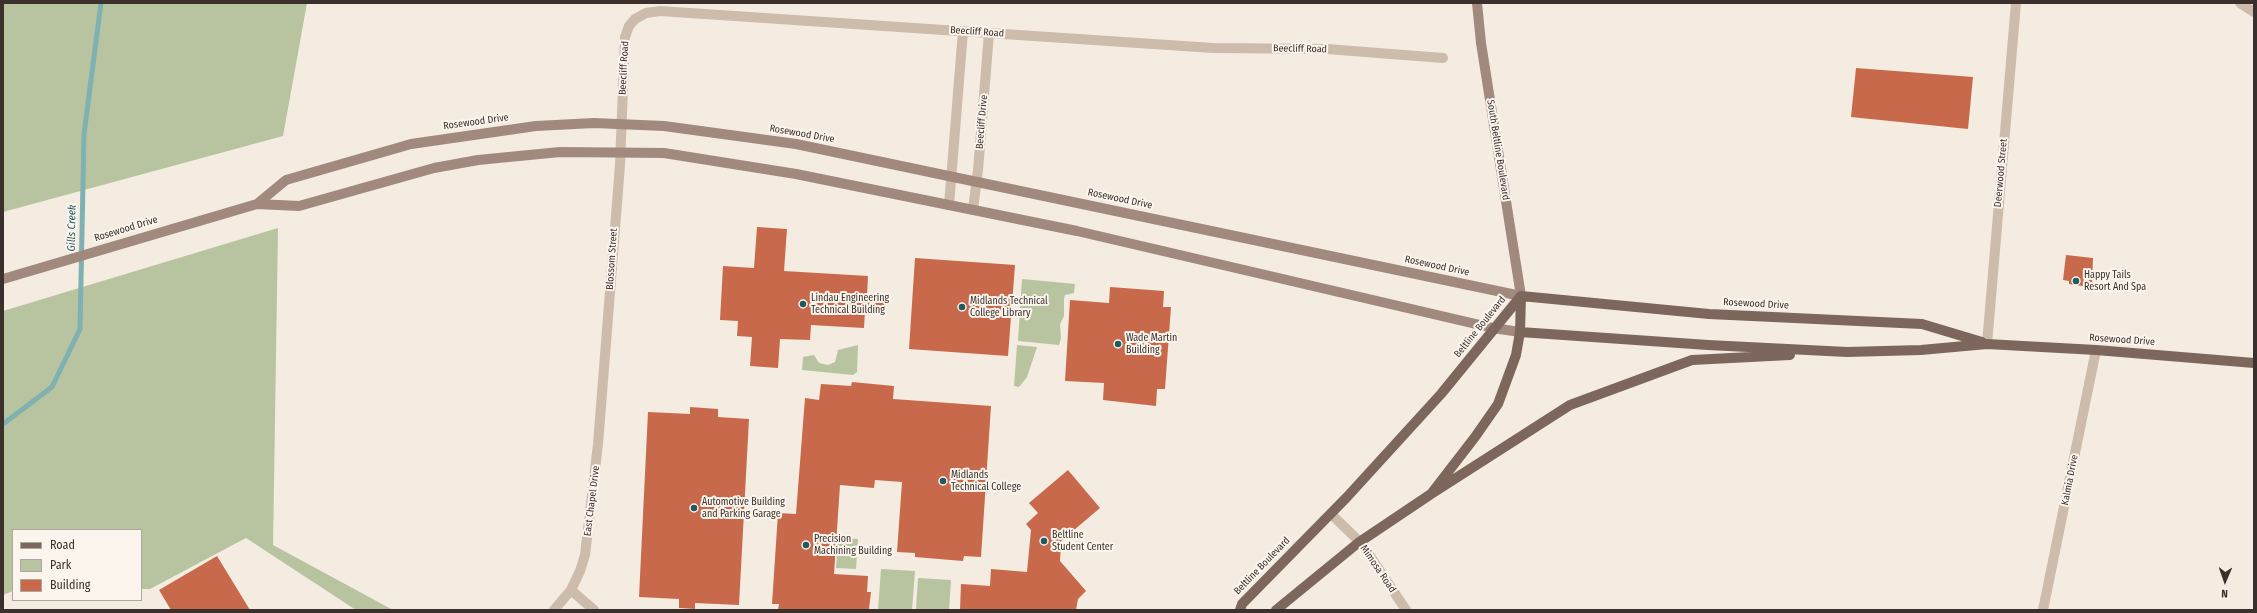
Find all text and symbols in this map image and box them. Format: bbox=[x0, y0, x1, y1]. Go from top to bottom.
street label: Beecliff Road bbox=[950, 24, 1004, 40]
street label: Beecliff Road bbox=[617, 41, 631, 95]
street label: Beecliff Road bbox=[1273, 43, 1327, 55]
street label: Beecliff Drive bbox=[974, 94, 990, 150]
street label: South Beltline Boulevard bbox=[1484, 99, 1512, 201]
street label: Rosewood Drive bbox=[443, 111, 509, 133]
street label: Rosewood Drive bbox=[769, 122, 835, 146]
street label: Deerwood Street bbox=[1992, 138, 2010, 208]
street label: Rosewood Drive bbox=[1087, 186, 1153, 212]
water label: Gills Creek bbox=[65, 205, 79, 251]
street label: Rosewood Drive bbox=[93, 214, 159, 244]
street label: Blossom Street bbox=[604, 228, 620, 290]
street label: Rosewood Drive bbox=[1404, 253, 1470, 279]
place label: Happy Tails Resort And Spa bbox=[2084, 269, 2146, 292]
marker: Happy Tails Resort And Spa bbox=[2071, 276, 2081, 286]
place label: Lindau Engineering Technical Building bbox=[811, 292, 889, 316]
street label: Beltline Boulevard bbox=[1452, 294, 1508, 360]
place label: Midlands Technical College Library bbox=[970, 295, 1048, 318]
street label: Rosewood Drive bbox=[1723, 296, 1789, 312]
marker: Lindau Engineering Technical Building bbox=[798, 299, 808, 309]
marker: Midlands Technical College Library bbox=[957, 302, 967, 312]
place label: Wade Martin Building bbox=[1126, 332, 1177, 356]
street label: Rosewood Drive bbox=[2089, 332, 2155, 348]
marker: Wade Martin Building bbox=[1113, 339, 1123, 349]
street label: Kalmia Drive bbox=[2059, 454, 2081, 506]
street label: East Chapel Drive bbox=[582, 465, 602, 537]
place label: Midlands Technical College bbox=[951, 469, 1021, 492]
marker: Midlands Technical College bbox=[938, 476, 948, 486]
place label: Automotive Building and Parking Garage bbox=[702, 496, 785, 520]
marker: Automotive Building and Parking Garage bbox=[689, 503, 699, 513]
legend bbox=[12, 529, 142, 601]
place label: Beltline Student Center bbox=[1052, 529, 1113, 552]
place label: Precision Machining Building bbox=[814, 533, 892, 556]
street label: Beltline Boulevard bbox=[1232, 535, 1292, 597]
marker: Beltline Student Center bbox=[1039, 536, 1049, 546]
text: Road bbox=[50, 538, 75, 552]
marker: Precision Machining Building bbox=[801, 540, 811, 550]
street label: Mimosa Road bbox=[1358, 543, 1398, 595]
text: Park bbox=[50, 558, 71, 572]
north arrow bbox=[2205, 561, 2245, 601]
text: Building bbox=[50, 578, 90, 592]
text: N bbox=[2221, 587, 2228, 600]

